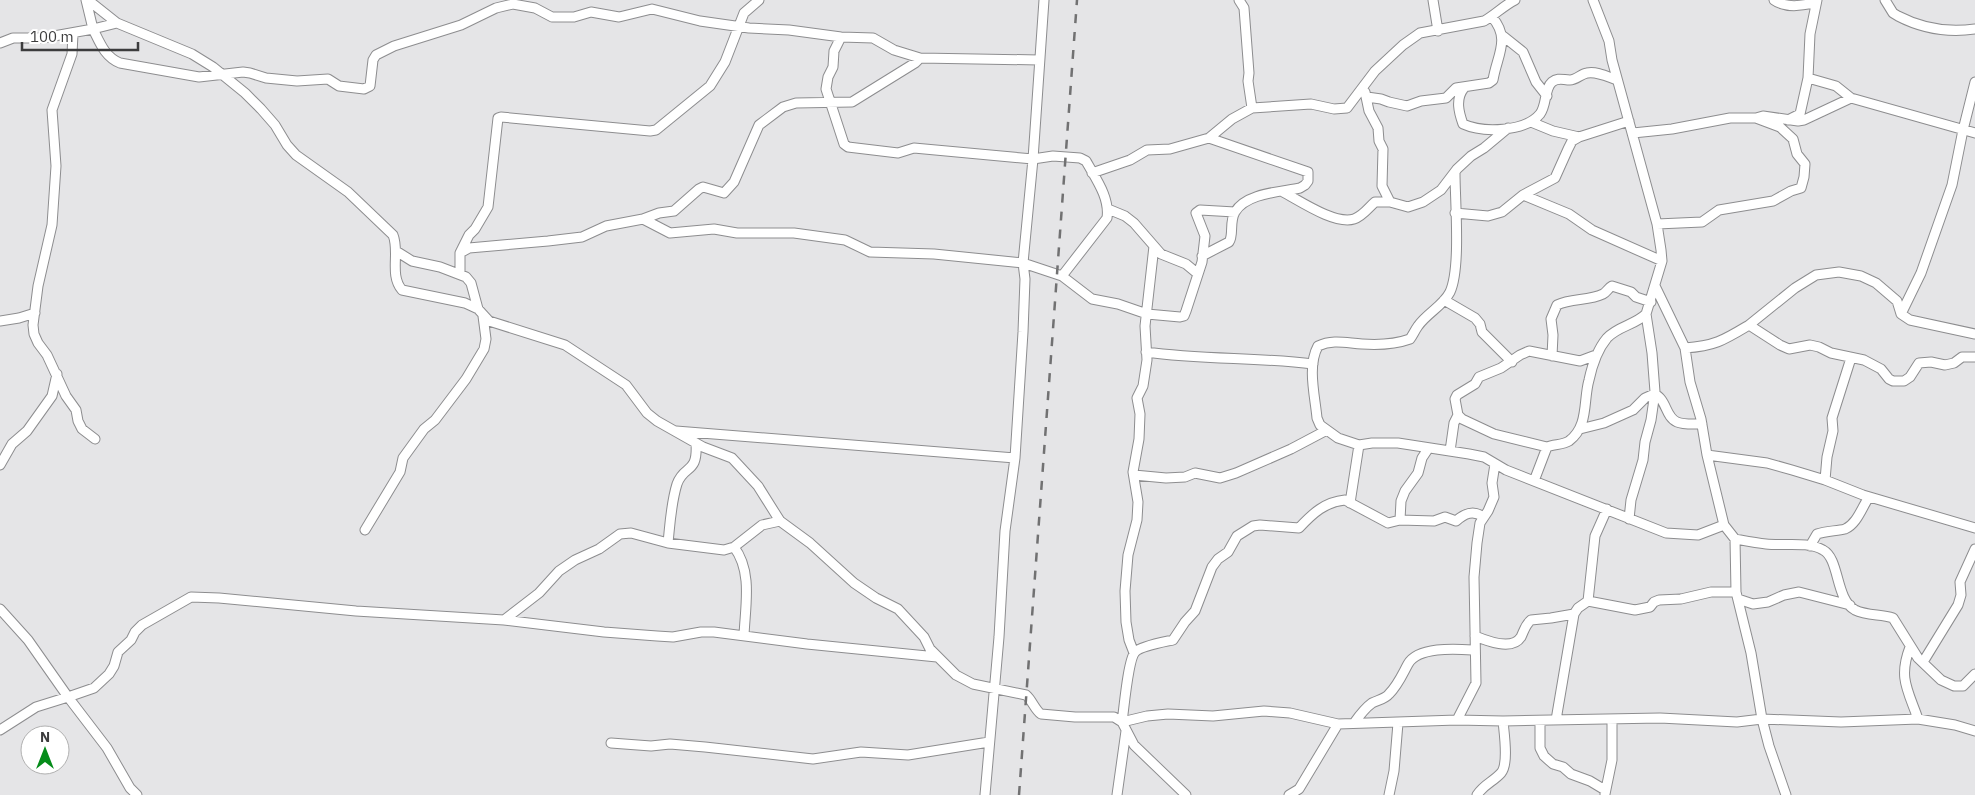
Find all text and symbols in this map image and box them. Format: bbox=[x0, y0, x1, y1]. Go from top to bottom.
scale bar bbox=[22, 20, 139, 52]
text: 100 m bbox=[30, 27, 74, 46]
north arrow bbox=[20, 725, 70, 775]
text: N bbox=[40, 728, 50, 746]

